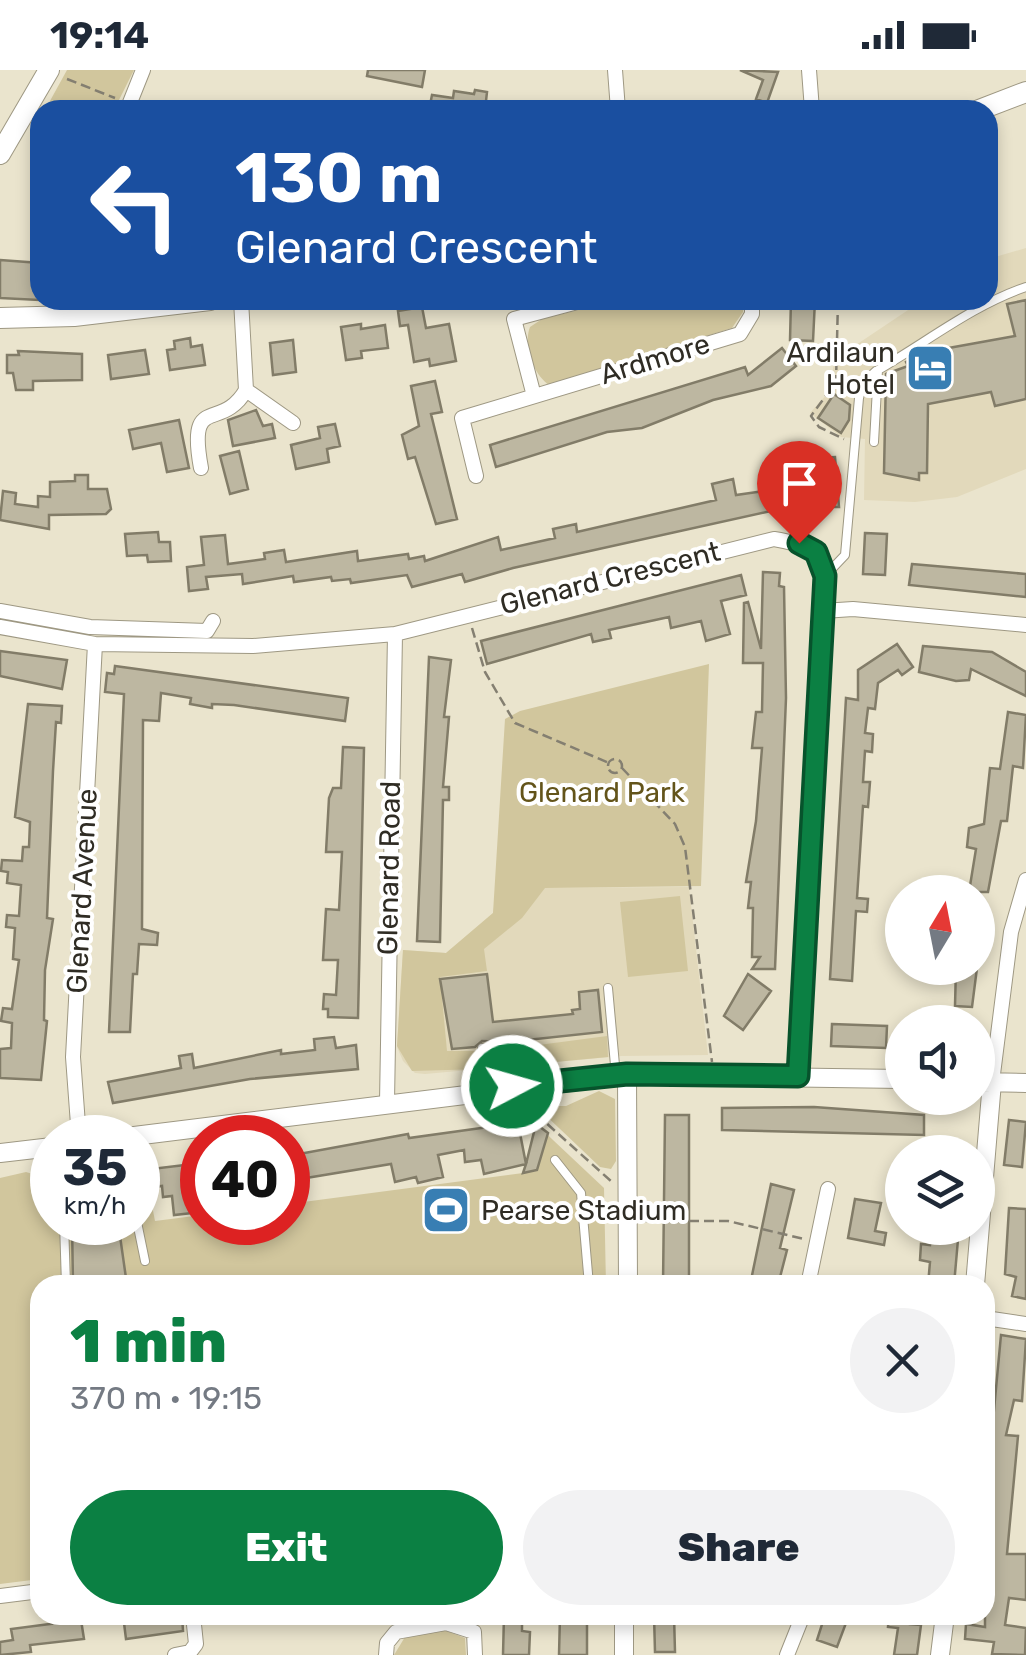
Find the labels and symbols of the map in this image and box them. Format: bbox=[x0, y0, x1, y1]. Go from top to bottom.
street label: Ardmore bbox=[596, 327, 714, 391]
place label: Ardilaun Hotel bbox=[786, 336, 895, 401]
hotel icon: Ardilaun Hotel bbox=[904, 342, 956, 394]
pin bbox=[757, 441, 842, 544]
street label: Glenard Crescent bbox=[497, 535, 724, 621]
park label: Glenard Park bbox=[519, 776, 686, 809]
street label: Glenard Road bbox=[371, 781, 407, 955]
street label: Glenard Avenue bbox=[60, 788, 104, 994]
north arrow bbox=[885, 875, 995, 985]
position arrow bbox=[460, 1034, 564, 1138]
speed limit sign: 40 bbox=[180, 1115, 310, 1245]
sports icon: Pearse Stadium bbox=[420, 1184, 472, 1236]
place label: Pearse Stadium bbox=[481, 1194, 686, 1227]

